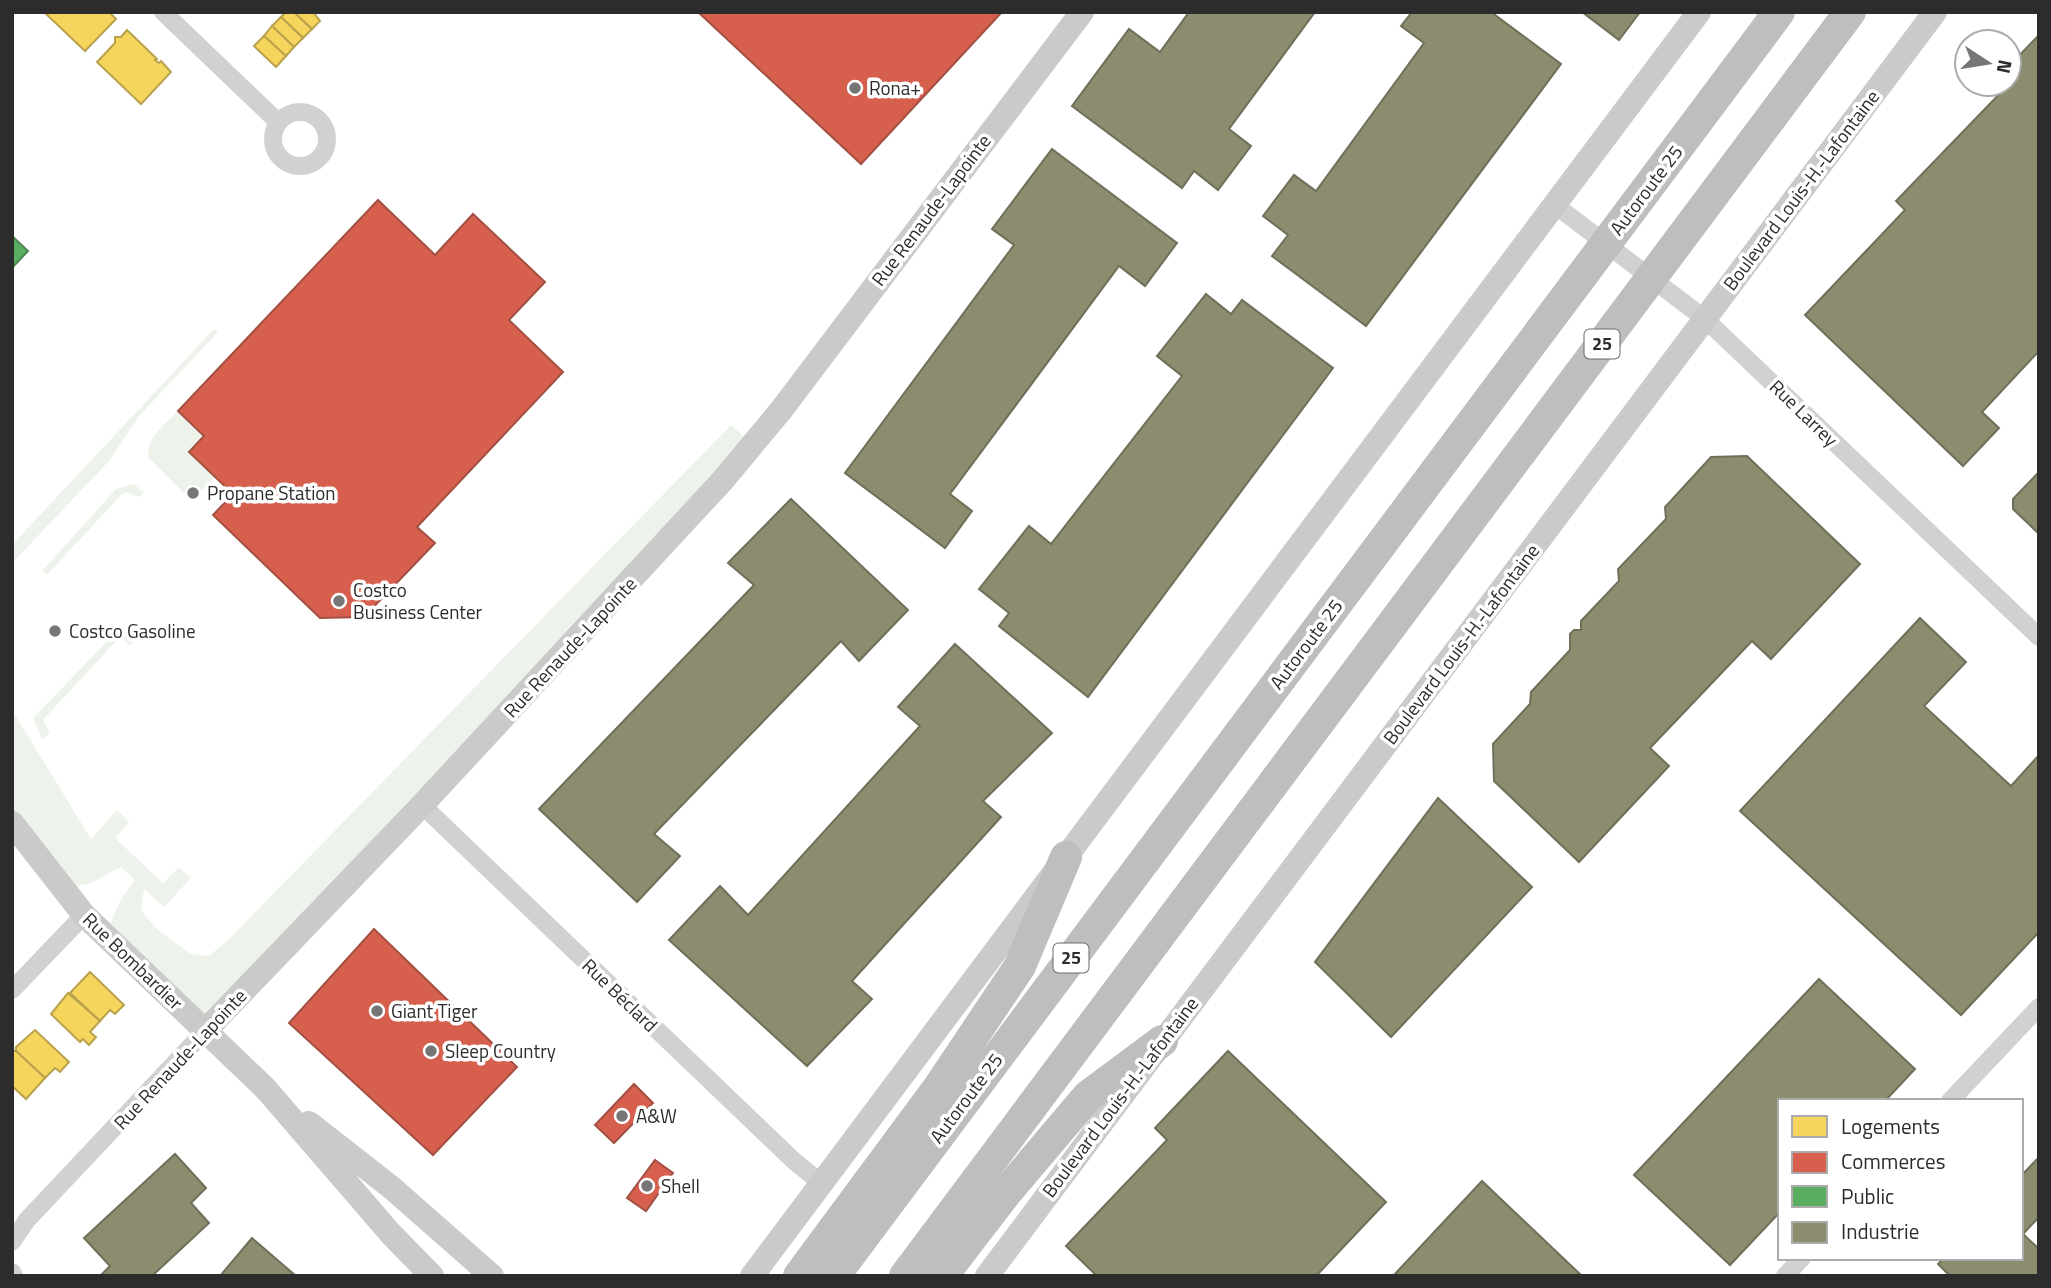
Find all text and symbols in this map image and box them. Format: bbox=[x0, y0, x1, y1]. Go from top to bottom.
north arrow bbox=[1953, 28, 2023, 98]
text: N bbox=[1990, 57, 2021, 76]
place label: Rona+ bbox=[869, 73, 921, 102]
marker: Rona+ bbox=[847, 80, 863, 96]
street label: Boulevard Louis-H.-Lafontaine bbox=[1715, 83, 1886, 296]
street label: Rue Renaude-Lapointe bbox=[864, 128, 997, 292]
street label: Autoroute 25 bbox=[1602, 139, 1689, 241]
road number: 25 bbox=[1584, 330, 1620, 358]
street label: Rue Larrey bbox=[1763, 372, 1845, 453]
place label: Propane Station bbox=[207, 478, 336, 507]
marker: Propane Station bbox=[185, 485, 201, 501]
street label: Boulevard Louis-H.-Lafontaine bbox=[1375, 537, 1546, 750]
street label: Rue Renaude-Lapointe bbox=[496, 570, 643, 724]
place label: Costco Business Center bbox=[353, 575, 483, 626]
marker: Costco Business Center bbox=[331, 593, 347, 609]
street label: Autoroute 25 bbox=[1262, 593, 1349, 695]
place label: Costco Gasoline bbox=[69, 616, 196, 645]
marker: Costco Gasoline bbox=[47, 623, 63, 639]
street label: Rue Bombardier bbox=[77, 905, 190, 1016]
road number: 25 bbox=[1054, 944, 1088, 973]
street label: Rue Béclard bbox=[576, 951, 665, 1038]
street label: Rue Renaude-Lapointe bbox=[106, 982, 253, 1136]
street label: Boulevard Louis-H.-Lafontaine bbox=[1034, 990, 1205, 1203]
place label: Giant Tiger bbox=[391, 996, 478, 1025]
marker: Giant Tiger bbox=[369, 1003, 385, 1019]
place label: Sleep Country bbox=[445, 1036, 556, 1065]
marker: Sleep Country bbox=[423, 1043, 439, 1059]
street label: Autoroute 25 bbox=[922, 1047, 1009, 1149]
legend bbox=[1778, 1099, 2023, 1260]
place label: A&W bbox=[636, 1101, 677, 1130]
marker: A&W bbox=[614, 1108, 630, 1124]
text: Logements bbox=[1841, 1110, 1940, 1142]
text: Commerces bbox=[1841, 1145, 1945, 1177]
place label: Shell bbox=[661, 1171, 700, 1200]
marker: Shell bbox=[639, 1178, 655, 1194]
text: Public bbox=[1841, 1180, 1894, 1212]
text: Industrie bbox=[1841, 1215, 1919, 1247]

